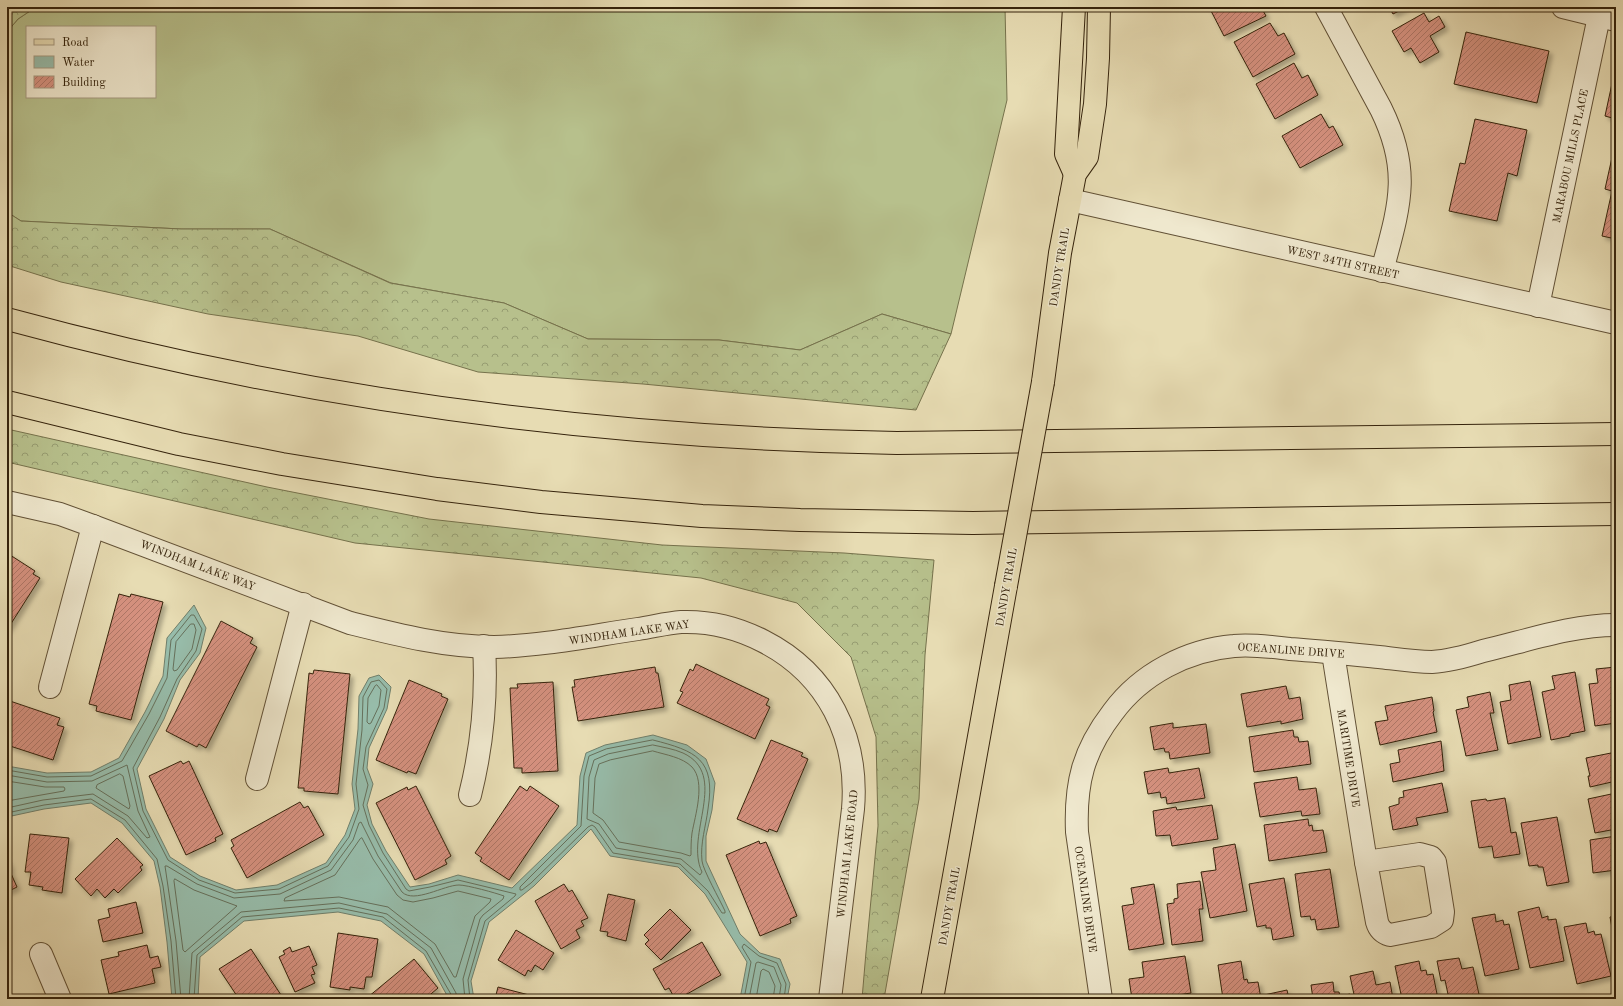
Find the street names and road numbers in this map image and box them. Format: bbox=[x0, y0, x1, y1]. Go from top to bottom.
street label: MARABOU MILLS PLACE bbox=[1552, 88, 1591, 224]
street label: DANDY TRAIL bbox=[1049, 227, 1072, 307]
street label: WEST 34TH STREET bbox=[1285, 245, 1400, 282]
street label: WINDHAM LAKE WAY bbox=[138, 539, 257, 593]
street label: DANDY TRAIL bbox=[995, 547, 1020, 627]
street label: WINDHAM LAKE WAY bbox=[568, 620, 691, 647]
street label: OCEANLINE DRIVE bbox=[1237, 642, 1345, 661]
street label: MARITIME DRIVE bbox=[1334, 709, 1361, 808]
street label: WINDHAM LAKE ROAD bbox=[836, 789, 861, 919]
street label: OCEANLINE DRIVE bbox=[1072, 845, 1097, 953]
street label: DANDY TRAIL bbox=[938, 866, 963, 946]

